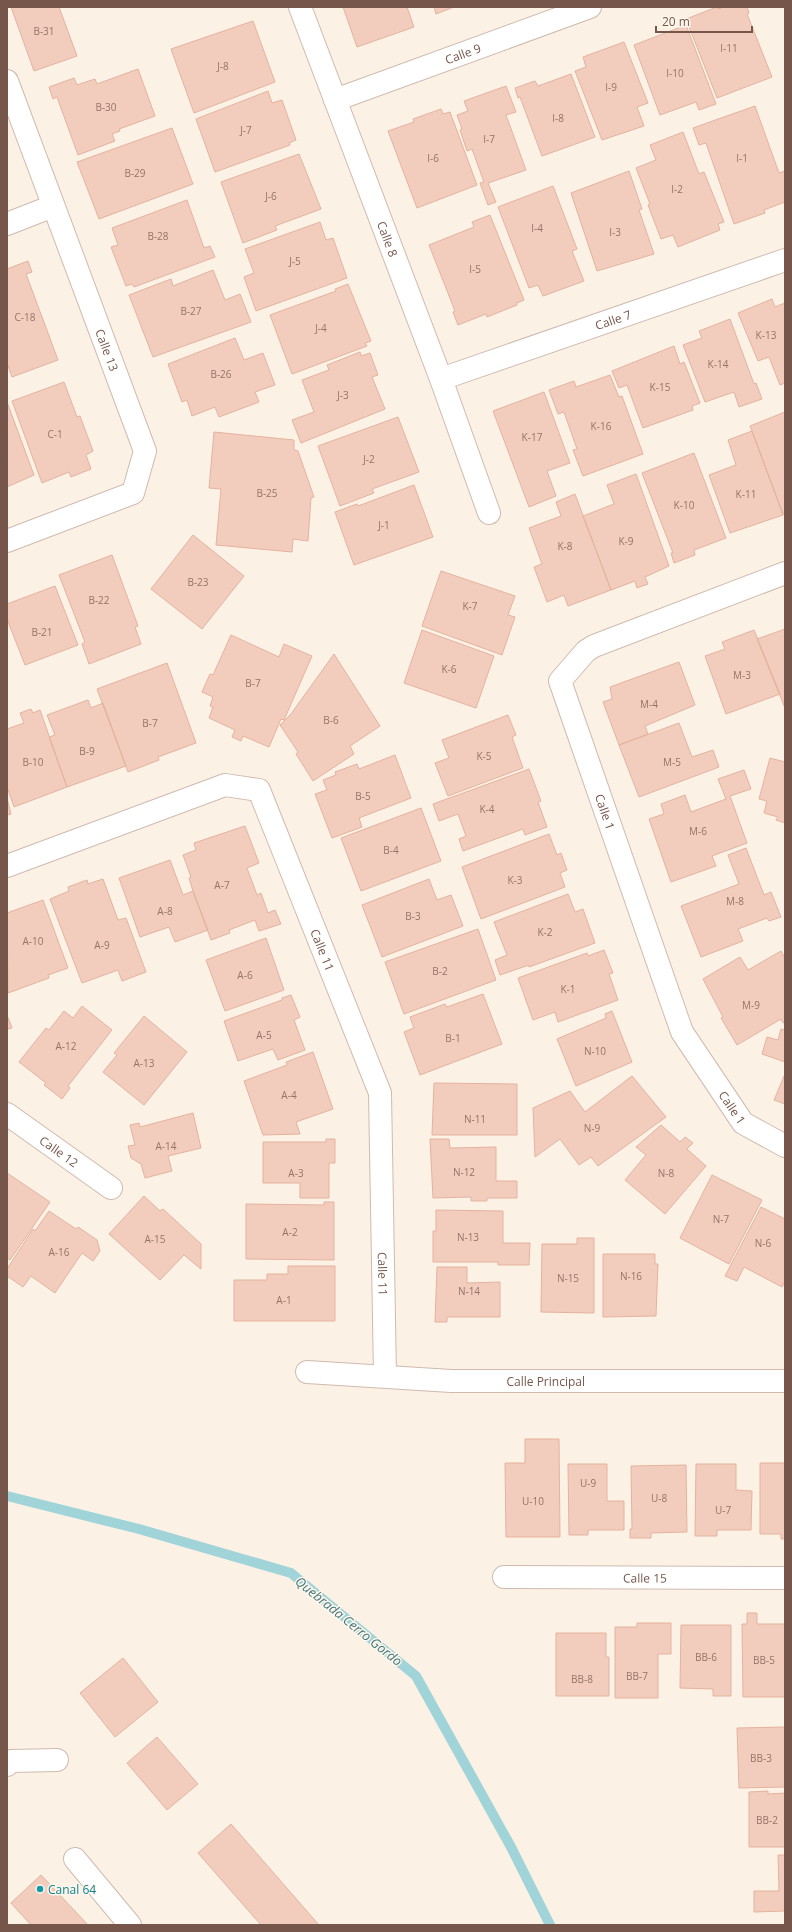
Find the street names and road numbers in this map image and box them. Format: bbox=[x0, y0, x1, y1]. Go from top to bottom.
street label: Calle 9 bbox=[442, 39, 483, 68]
street label: Calle 8 bbox=[373, 219, 402, 259]
street label: Calle 7 bbox=[593, 305, 633, 334]
street label: Calle 13 bbox=[92, 326, 123, 374]
street label: Calle 1 bbox=[591, 791, 620, 832]
street label: Calle 11 bbox=[307, 926, 339, 973]
street label: Calle 1 bbox=[715, 1087, 750, 1128]
street label: Calle 12 bbox=[36, 1131, 82, 1171]
street label: Calle 11 bbox=[374, 1252, 392, 1296]
street label: Calle Principal bbox=[506, 1373, 585, 1390]
street label: Calle 15 bbox=[623, 1569, 667, 1586]

